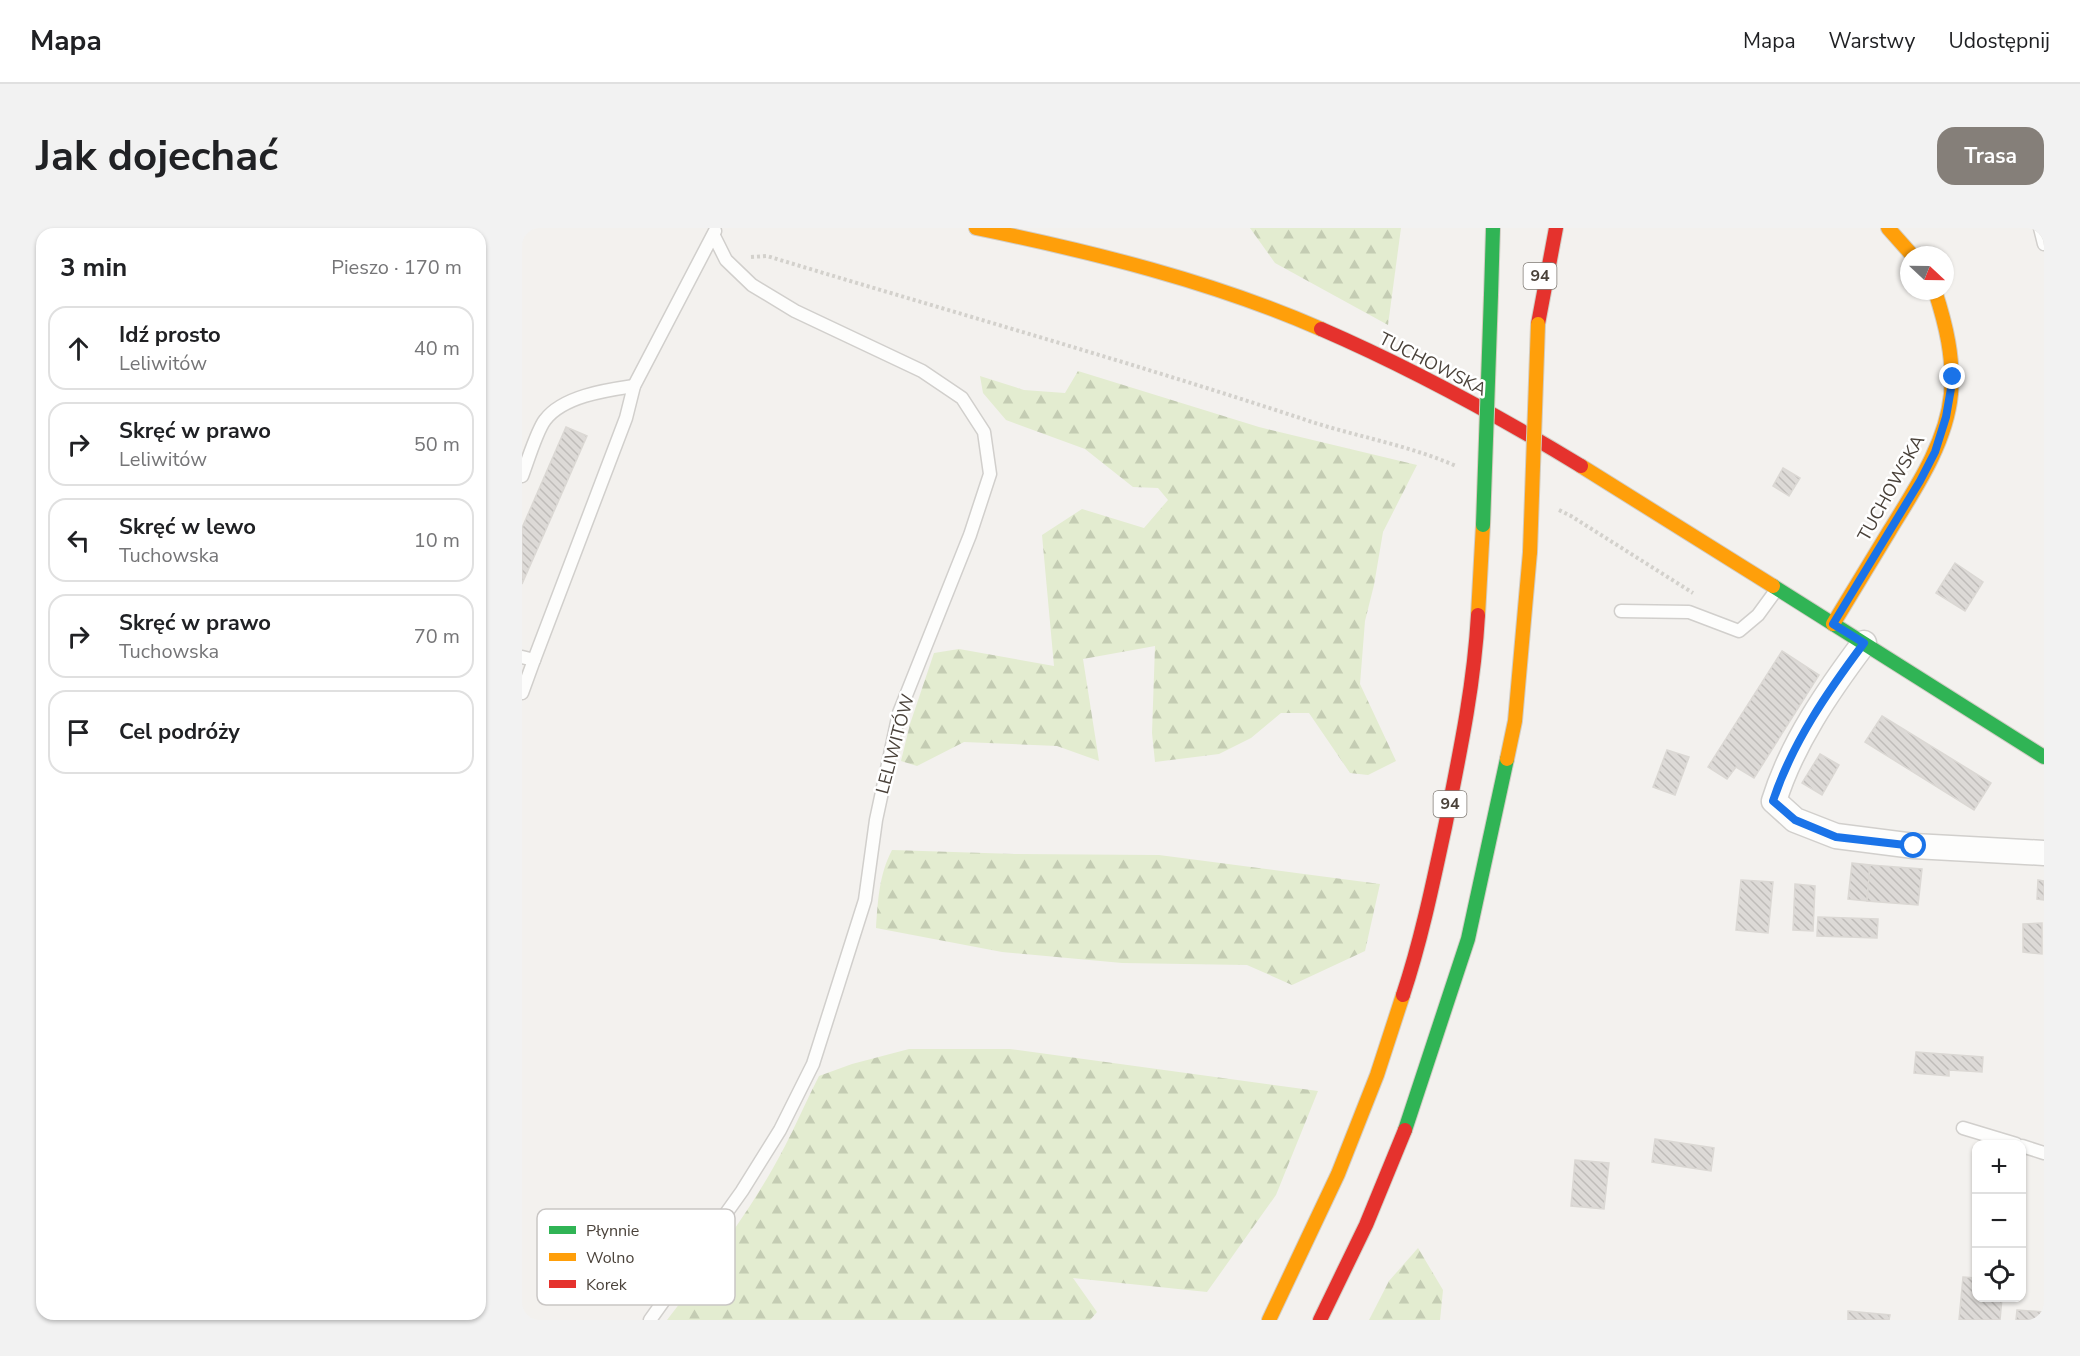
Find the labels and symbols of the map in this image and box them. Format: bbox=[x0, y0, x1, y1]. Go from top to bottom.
north arrow bbox=[1900, 246, 1954, 300]
road number: 94 bbox=[1524, 263, 1556, 289]
street label: TUCHOWSKA bbox=[1375, 327, 1491, 401]
route end bbox=[1939, 363, 1965, 389]
street label: TUCHOWSKA bbox=[1852, 431, 1930, 545]
street label: LELIWITÓW bbox=[870, 691, 920, 797]
road number: 94 bbox=[1434, 791, 1466, 817]
route start bbox=[1900, 832, 1926, 858]
legend bbox=[537, 1209, 735, 1305]
text: Płynnie bbox=[586, 1220, 639, 1242]
text: Wolno bbox=[586, 1247, 634, 1269]
text: Korek bbox=[586, 1274, 628, 1296]

